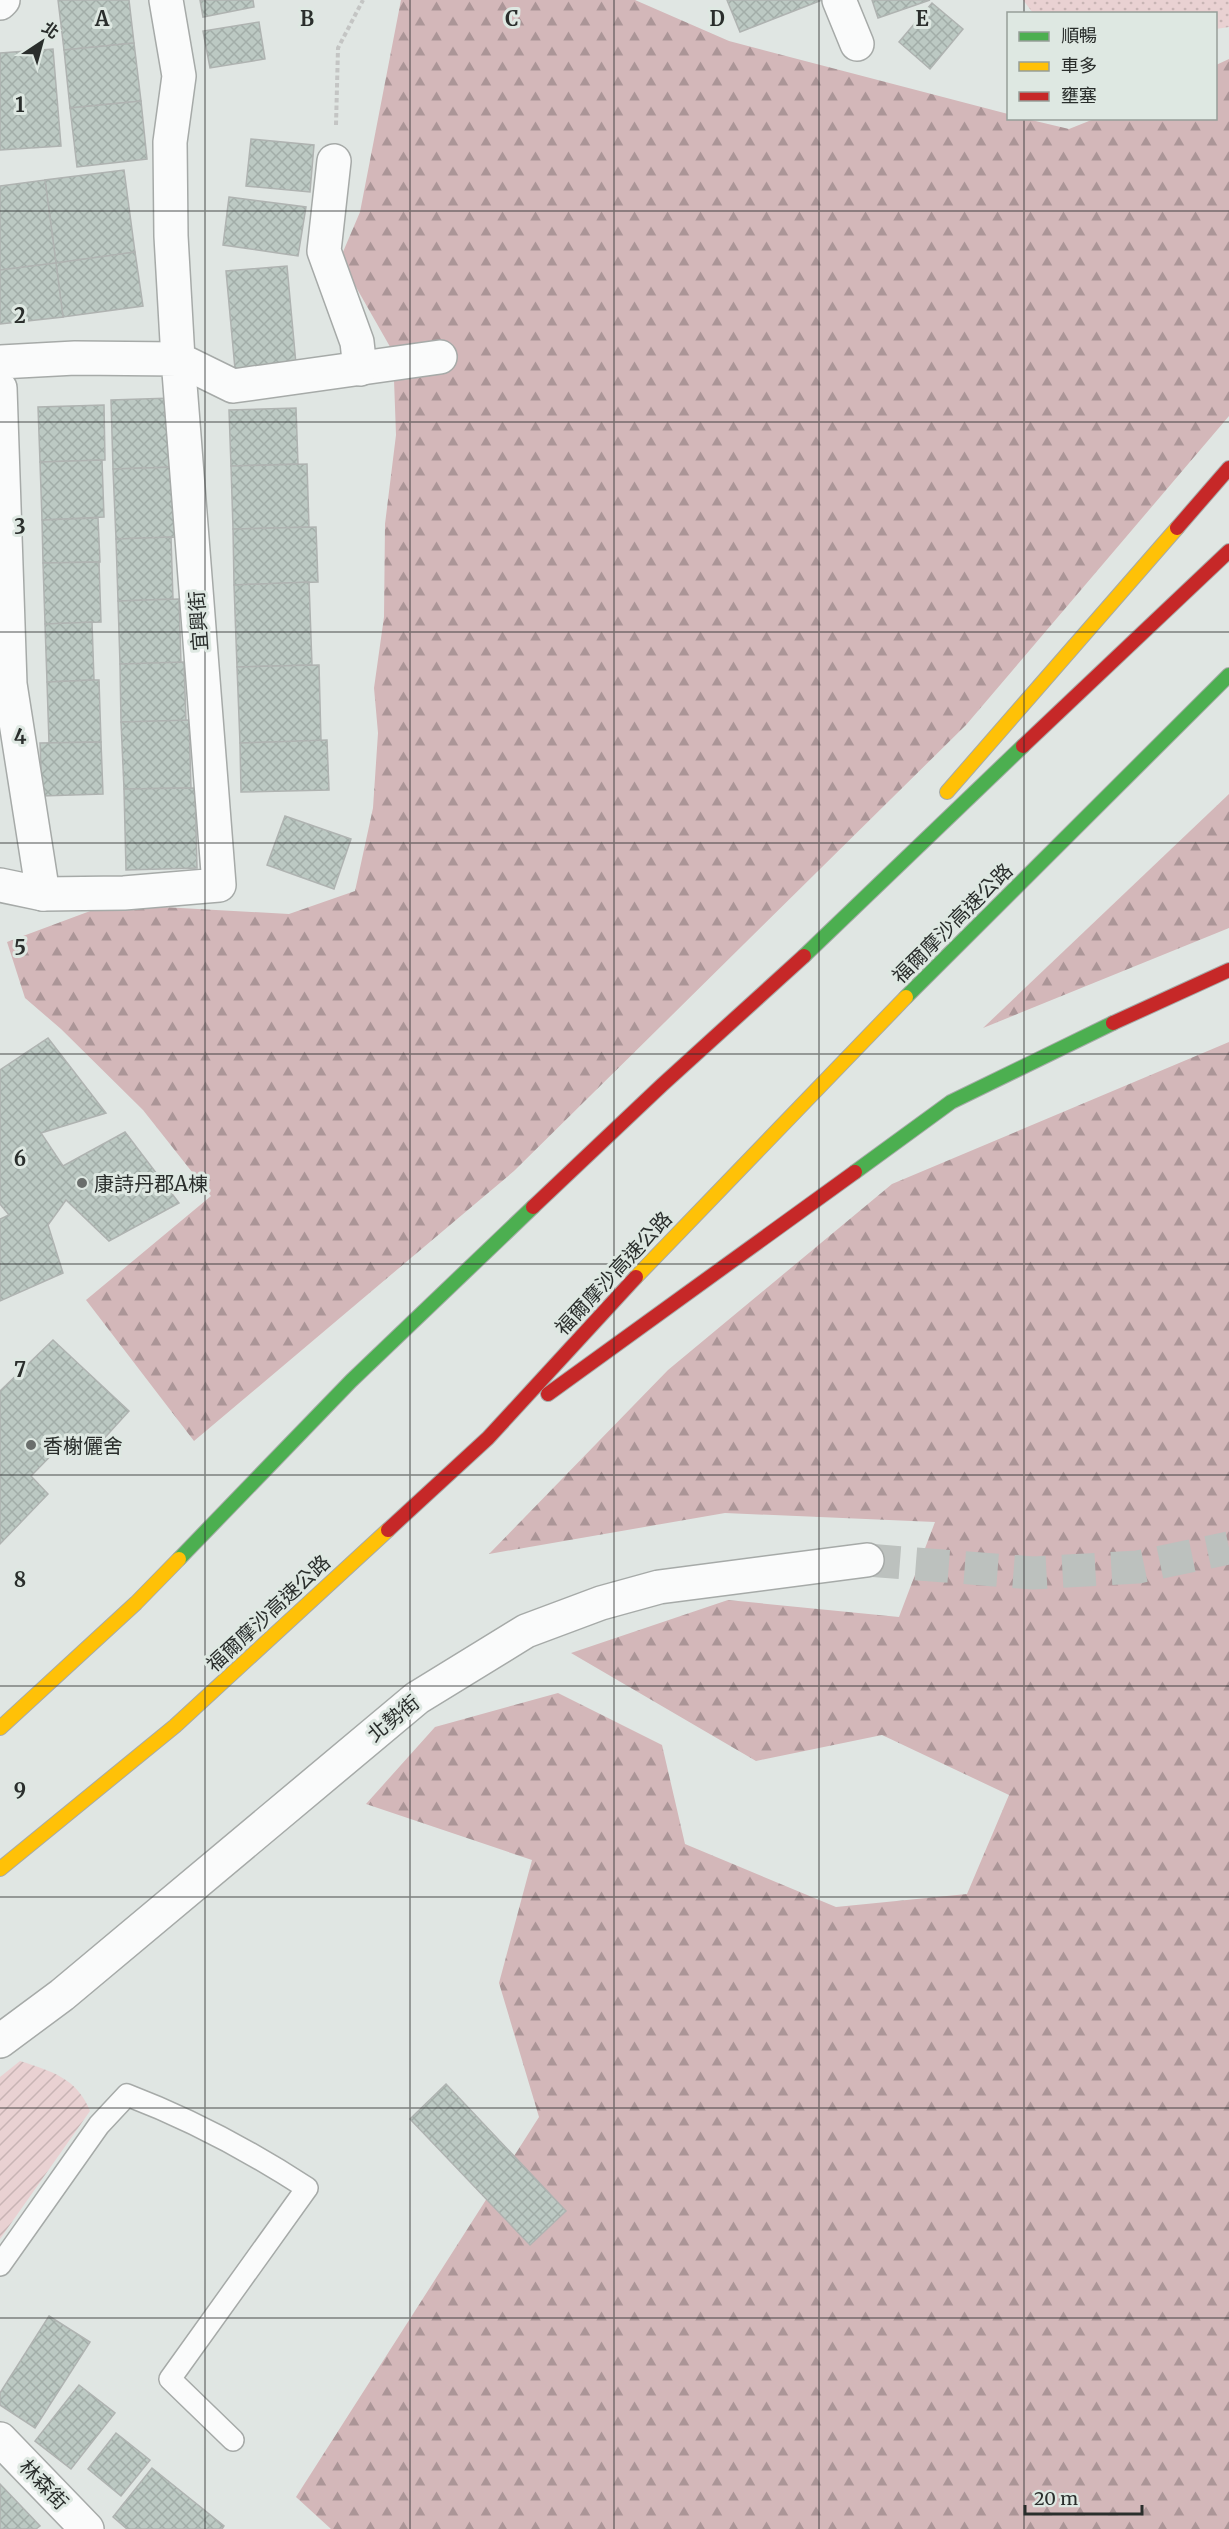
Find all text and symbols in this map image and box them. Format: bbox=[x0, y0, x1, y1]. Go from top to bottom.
text: A bbox=[94, 6, 110, 31]
text: B bbox=[300, 6, 314, 31]
text: C bbox=[505, 6, 519, 31]
text: D bbox=[709, 6, 725, 31]
text: E bbox=[915, 6, 929, 31]
north arrow bbox=[12, 12, 72, 72]
legend bbox=[1007, 12, 1217, 120]
text: 北 bbox=[38, 17, 63, 43]
text: 順暢 bbox=[1061, 24, 1097, 47]
text: 車多 bbox=[1061, 54, 1097, 77]
text: 壅塞 bbox=[1061, 84, 1097, 107]
text: 1 bbox=[15, 92, 25, 117]
text: 2 bbox=[14, 303, 26, 328]
text: 3 bbox=[14, 514, 26, 539]
street label: 宜興街 bbox=[183, 590, 213, 652]
text: 4 bbox=[14, 724, 27, 749]
street label: 福爾摩沙高速公路 bbox=[887, 858, 1017, 988]
text: 5 bbox=[14, 935, 26, 960]
text: 6 bbox=[14, 1146, 26, 1171]
place label: 康詩丹郡A棟 bbox=[94, 1171, 208, 1196]
marker: 康詩丹郡A棟 bbox=[75, 1176, 89, 1190]
street label: 福爾摩沙高速公路 bbox=[549, 1206, 677, 1340]
text: 7 bbox=[14, 1357, 26, 1382]
place label: 香榭儷舍 bbox=[43, 1433, 123, 1458]
marker: 香榭儷舍 bbox=[24, 1438, 38, 1452]
street label: 福爾摩沙高速公路 bbox=[201, 1549, 335, 1677]
text: 8 bbox=[14, 1567, 26, 1592]
street label: 北勢街 bbox=[362, 1689, 424, 1747]
text: 9 bbox=[14, 1778, 26, 1803]
street label: 林森街 bbox=[14, 2454, 74, 2514]
scale bar bbox=[1025, 2478, 1142, 2516]
text: 20 m bbox=[1034, 2487, 1078, 2510]

